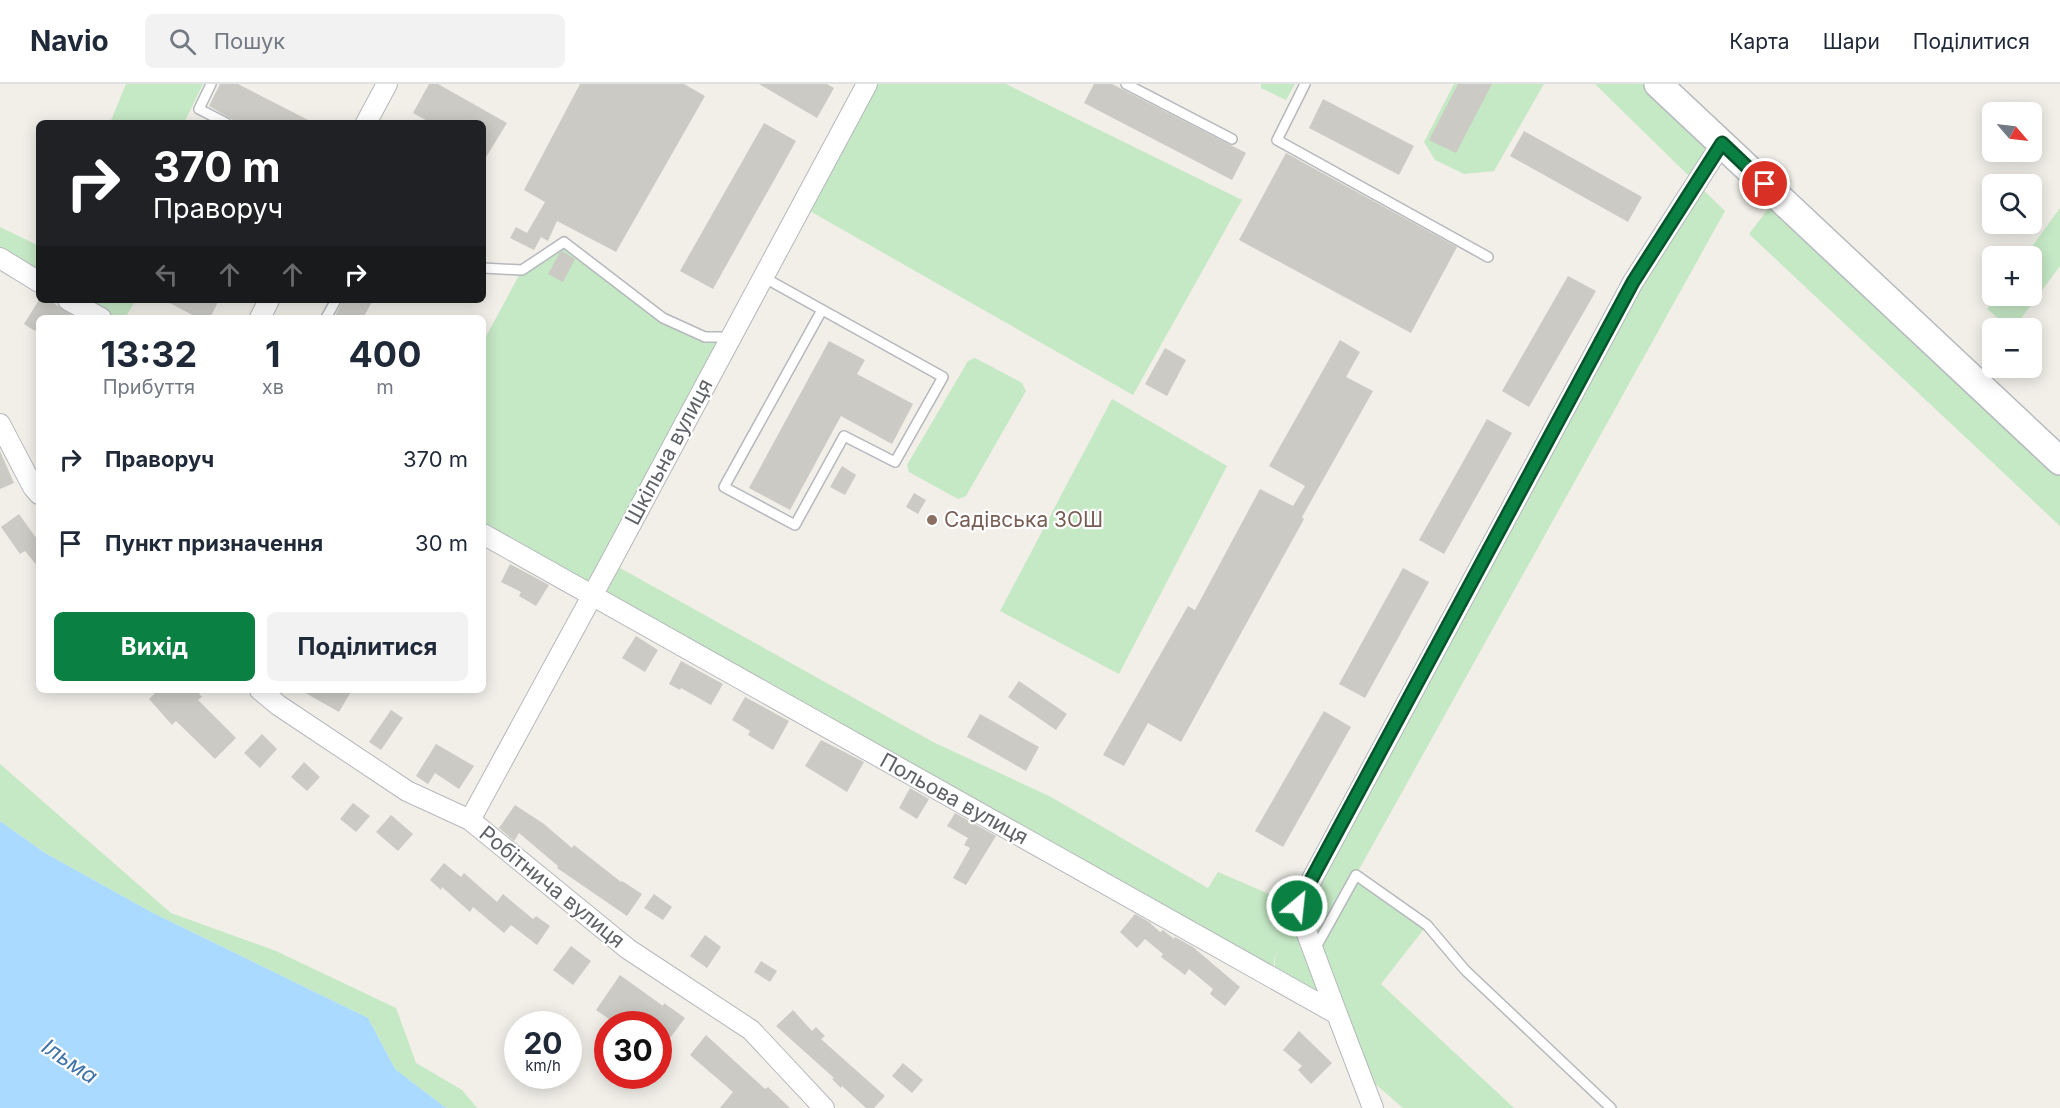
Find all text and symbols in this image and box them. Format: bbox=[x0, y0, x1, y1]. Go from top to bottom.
search box bbox=[145, 14, 565, 68]
text: Navio bbox=[30, 24, 109, 58]
icon: search bbox=[166, 25, 199, 58]
text: Пошук bbox=[214, 28, 285, 54]
text: Карта bbox=[1729, 29, 1790, 54]
text: Шари bbox=[1823, 29, 1880, 54]
text: Поділитися bbox=[1913, 29, 2030, 54]
north arrow bbox=[1982, 102, 2042, 162]
map controls bbox=[1982, 102, 2042, 378]
text: 370 m bbox=[153, 141, 280, 192]
icon: right bbox=[54, 144, 132, 222]
pin bbox=[1739, 158, 1790, 209]
icon: arrive bbox=[1748, 167, 1781, 200]
button: search bbox=[1982, 174, 2042, 234]
text: Праворуч bbox=[153, 192, 283, 225]
button: + bbox=[1982, 246, 2042, 306]
icon: left bbox=[150, 258, 183, 291]
icon: ahead bbox=[213, 258, 246, 291]
icon: ahead bbox=[276, 258, 309, 291]
icon: right bbox=[339, 258, 372, 291]
button: − bbox=[1982, 318, 2042, 378]
text: 13:32 bbox=[101, 332, 197, 376]
text: 1 bbox=[265, 332, 281, 376]
text: 400 bbox=[349, 332, 421, 376]
street label: Шкільна вулиця bbox=[620, 374, 718, 529]
text: Прибуття bbox=[103, 375, 195, 399]
text: хв bbox=[262, 375, 284, 399]
text: m bbox=[376, 375, 394, 399]
icon: right bbox=[54, 443, 87, 476]
text: Праворуч bbox=[105, 446, 214, 472]
text: 370 m bbox=[403, 446, 468, 472]
place label: Садівська ЗОШ bbox=[944, 507, 1103, 532]
marker: Садівська ЗОШ bbox=[925, 513, 939, 527]
icon: arrive bbox=[54, 527, 87, 560]
text: Пункт призначення bbox=[105, 530, 323, 556]
text: 30 m bbox=[415, 530, 468, 556]
button: Вихід bbox=[54, 612, 255, 681]
button: Поділитися bbox=[267, 612, 468, 681]
street label: Польова вулиця bbox=[876, 747, 1033, 850]
street label: Робітнича вулиця bbox=[475, 820, 630, 953]
position arrow bbox=[1265, 874, 1329, 938]
speed limit sign: 30 bbox=[594, 1011, 672, 1089]
text: 20 bbox=[523, 1025, 563, 1061]
water label: Ільма bbox=[37, 1033, 103, 1089]
text: km/h bbox=[525, 1056, 561, 1075]

